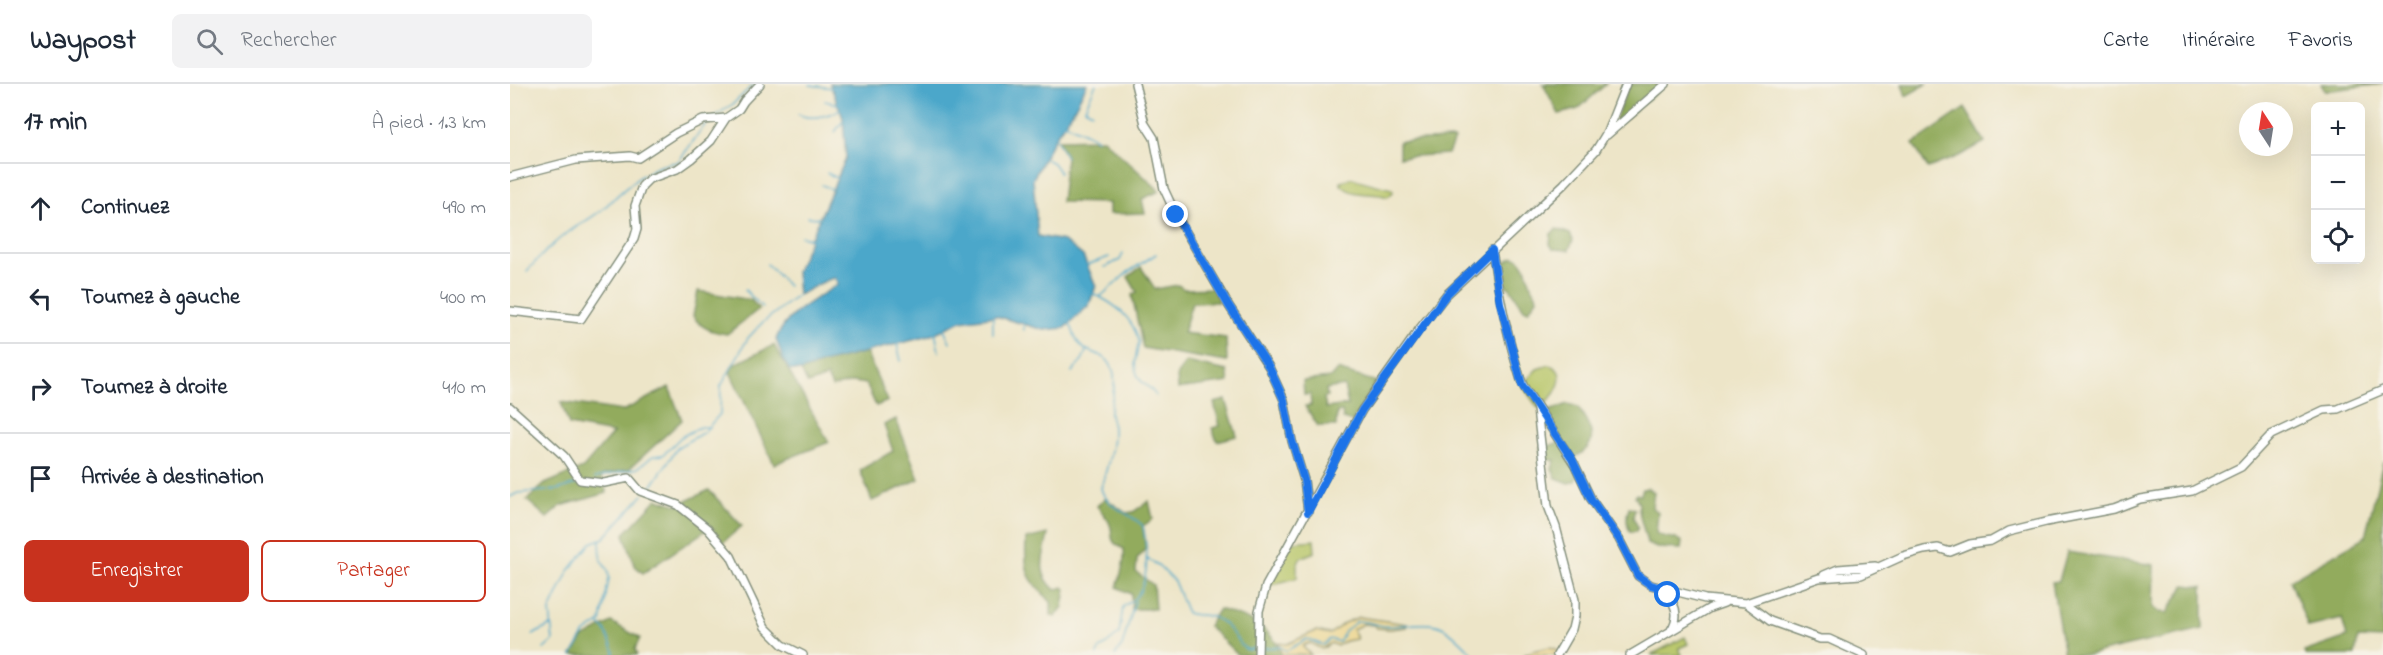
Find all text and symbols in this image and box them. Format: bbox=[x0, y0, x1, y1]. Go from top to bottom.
search box bbox=[172, 14, 592, 68]
text: Waypost bbox=[30, 21, 136, 62]
icon: search bbox=[193, 25, 226, 58]
text: Rechercher bbox=[241, 25, 337, 57]
text: Carte bbox=[2103, 26, 2149, 56]
text: Itinéraire bbox=[2182, 26, 2255, 56]
text: Favoris bbox=[2288, 26, 2353, 56]
north arrow bbox=[2239, 102, 2293, 156]
map controls bbox=[2311, 102, 2365, 264]
button: + bbox=[2311, 102, 2365, 156]
text: 17 min bbox=[24, 104, 87, 142]
text: À pied · 1.3 km bbox=[372, 109, 486, 138]
button: − bbox=[2311, 156, 2365, 210]
icon: ahead bbox=[24, 192, 57, 225]
text: Continuez bbox=[81, 192, 169, 224]
text: 490 m bbox=[443, 194, 486, 223]
route end bbox=[1162, 201, 1188, 227]
button: locate bbox=[2311, 210, 2365, 264]
icon: left bbox=[24, 282, 57, 315]
text: Tournez à gauche bbox=[81, 282, 240, 314]
text: 400 m bbox=[440, 284, 486, 313]
icon: right bbox=[24, 372, 57, 405]
text: Tournez à droite bbox=[81, 372, 227, 404]
text: 410 m bbox=[442, 374, 486, 403]
icon: arrive bbox=[24, 462, 57, 495]
text: Arrivée à destination bbox=[81, 462, 264, 494]
button: Enregistrer bbox=[24, 540, 249, 602]
button: Partager bbox=[261, 540, 486, 602]
route start bbox=[1654, 581, 1680, 607]

